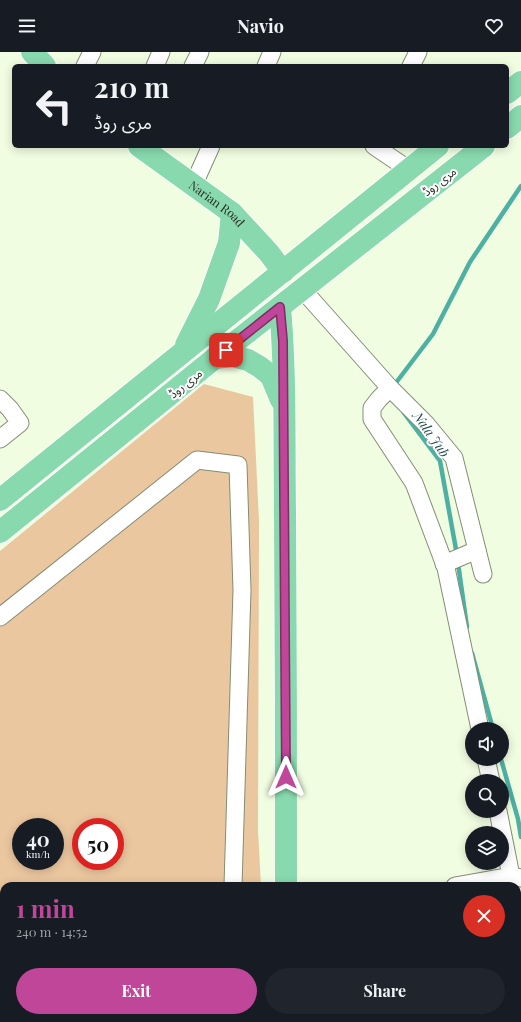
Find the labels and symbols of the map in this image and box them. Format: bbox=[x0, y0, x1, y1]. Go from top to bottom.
street label: مری روڈ bbox=[419, 163, 459, 199]
street label: Narian Road bbox=[186, 177, 249, 230]
pin bbox=[209, 333, 243, 367]
street label: مری روڈ bbox=[165, 365, 205, 401]
water label: Nala Jub bbox=[410, 407, 454, 460]
position arrow bbox=[265, 756, 307, 798]
speed limit sign: 50 bbox=[72, 818, 124, 870]

